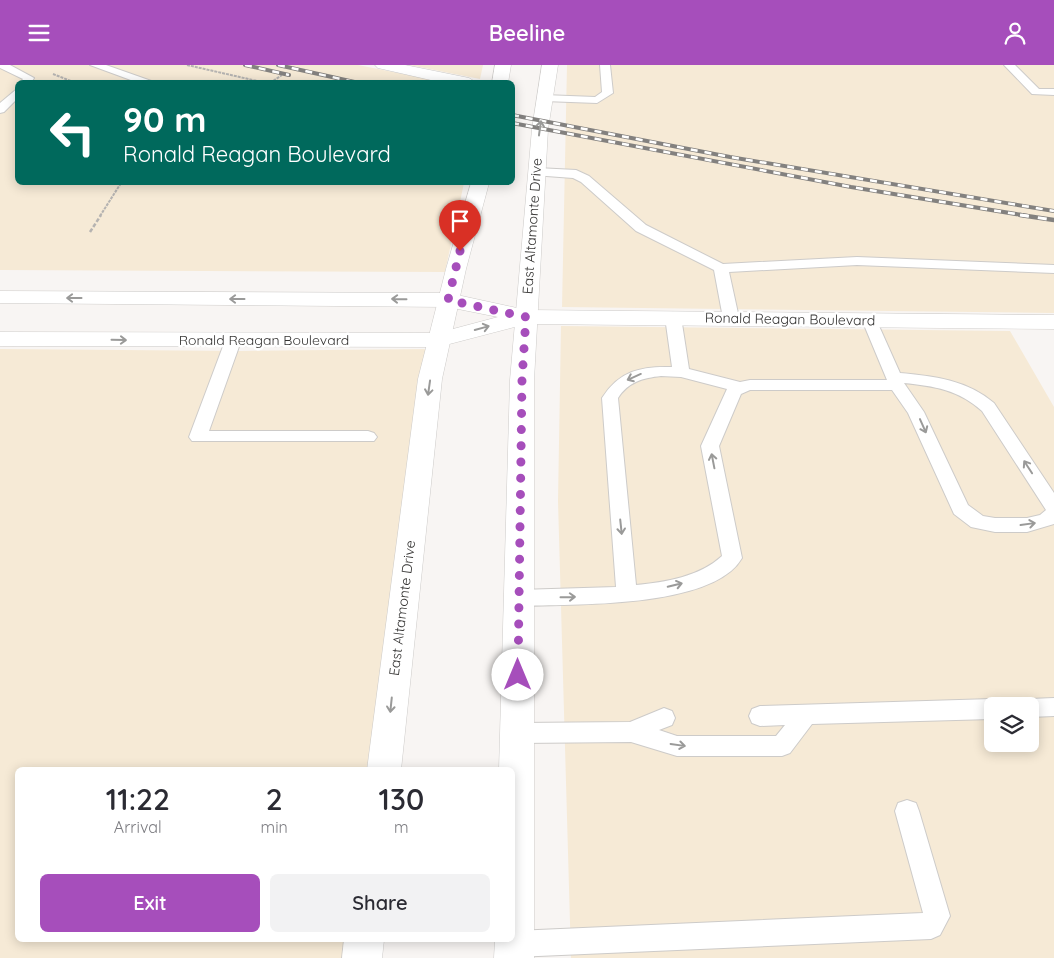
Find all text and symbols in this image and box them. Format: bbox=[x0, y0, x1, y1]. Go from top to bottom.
icon: menu bbox=[25, 19, 53, 47]
text: Beeline bbox=[489, 19, 565, 47]
icon: person bbox=[1001, 19, 1029, 47]
text: 90 m bbox=[123, 97, 206, 141]
icon: left bbox=[40, 100, 105, 165]
one-way arrow bbox=[536, 121, 546, 137]
text: Ronald Reagan Boulevard bbox=[123, 140, 391, 168]
street label: East Altamonte Drive bbox=[518, 157, 546, 295]
pin bbox=[439, 200, 481, 251]
icon: arrive bbox=[446, 207, 474, 235]
one-way arrow bbox=[67, 293, 83, 303]
one-way arrow bbox=[229, 294, 246, 304]
one-way arrow bbox=[392, 294, 408, 304]
street label: Ronald Reagan Boulevard bbox=[705, 309, 875, 329]
one-way arrow bbox=[474, 323, 490, 332]
street label: Ronald Reagan Boulevard bbox=[179, 331, 349, 349]
one-way arrow bbox=[110, 335, 126, 345]
one-way arrow bbox=[627, 373, 642, 383]
one-way arrow bbox=[424, 379, 434, 395]
one-way arrow bbox=[918, 418, 928, 433]
one-way arrow bbox=[708, 454, 717, 470]
one-way arrow bbox=[1023, 460, 1033, 474]
one-way arrow bbox=[616, 518, 626, 534]
one-way arrow bbox=[1019, 518, 1035, 528]
street label: East Altamonte Drive bbox=[385, 539, 419, 677]
one-way arrow bbox=[667, 580, 683, 589]
one-way arrow bbox=[560, 592, 576, 601]
position arrow bbox=[491, 648, 543, 700]
one-way arrow bbox=[386, 697, 396, 713]
map controls bbox=[984, 697, 1039, 752]
button: layers bbox=[984, 697, 1039, 752]
one-way arrow bbox=[670, 740, 686, 750]
text: 11:22 bbox=[106, 780, 170, 818]
text: 2 bbox=[266, 780, 283, 818]
text: 130 bbox=[379, 780, 424, 818]
text: Arrival bbox=[114, 817, 162, 837]
text: min bbox=[261, 817, 288, 837]
text: m bbox=[394, 817, 409, 837]
button: Exit bbox=[40, 874, 260, 932]
button: Share bbox=[270, 874, 490, 932]

